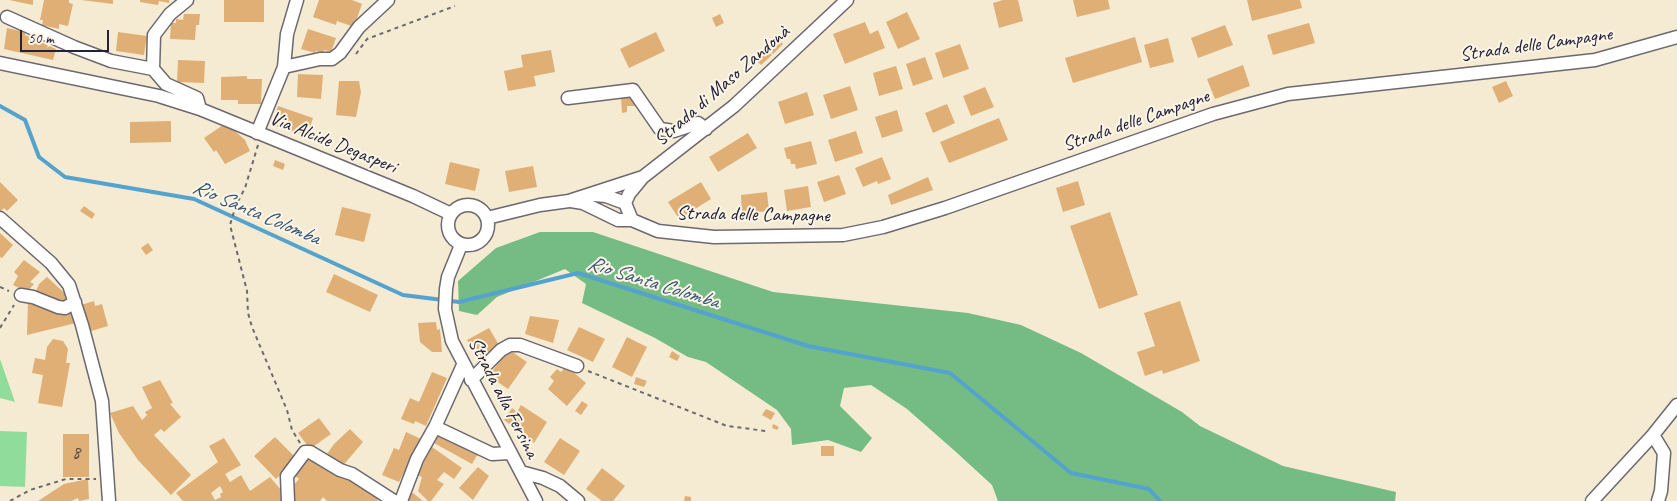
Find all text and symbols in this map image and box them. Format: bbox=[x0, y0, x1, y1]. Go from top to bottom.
scale bar bbox=[22, 20, 111, 52]
street label: Strada di Maso Zandonà bbox=[649, 20, 795, 152]
street label: Strada delle Campagne bbox=[1458, 22, 1614, 68]
text: 50 m bbox=[28, 29, 54, 48]
street label: Strada delle Campagne bbox=[1060, 85, 1212, 157]
street label: Via Alcide Degasperi bbox=[266, 107, 400, 179]
water label: Rio Santa Colomba bbox=[189, 175, 323, 251]
street label: Strada delle Campagne bbox=[676, 202, 830, 228]
water label: Rio Santa Colomba bbox=[584, 251, 722, 315]
street label: Strada alla Fersina bbox=[462, 334, 544, 462]
house number: 8 bbox=[72, 442, 80, 464]

